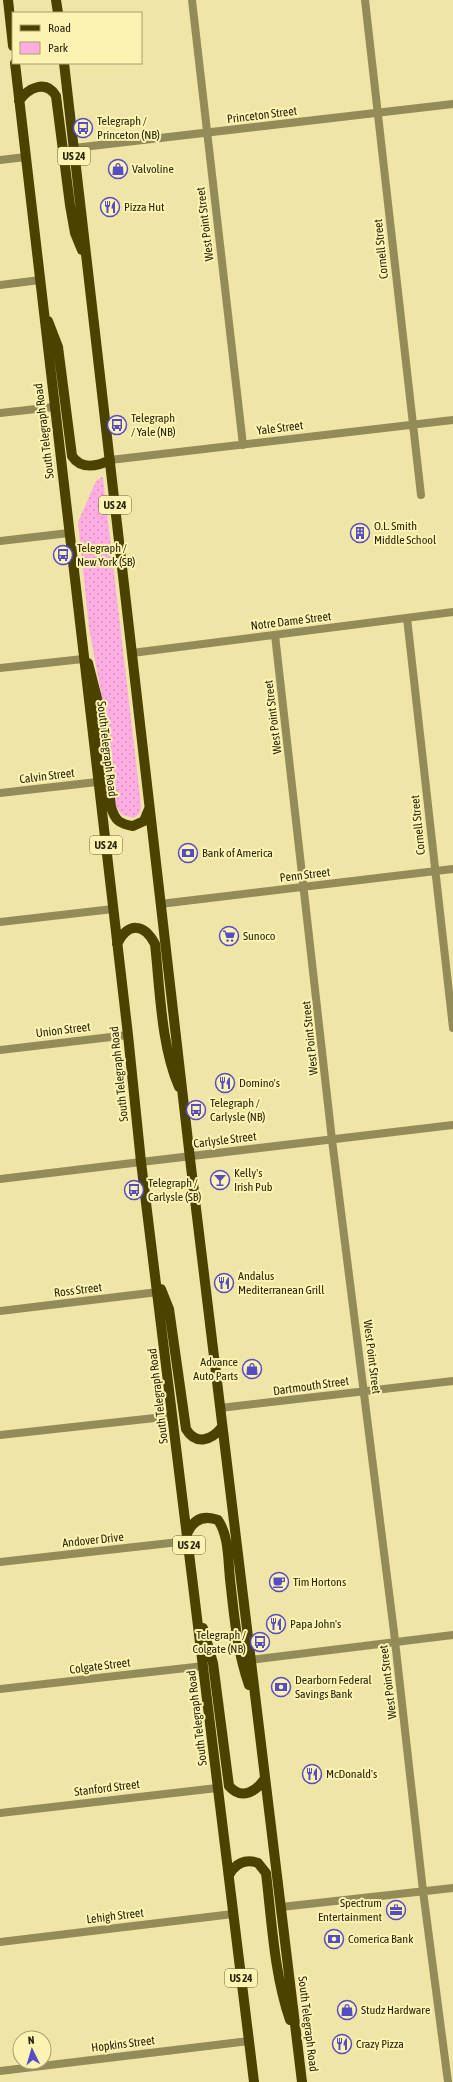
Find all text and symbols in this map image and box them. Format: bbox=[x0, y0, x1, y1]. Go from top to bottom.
legend bbox=[12, 12, 142, 64]
text: Road bbox=[48, 21, 71, 35]
text: Park bbox=[48, 41, 69, 55]
street label: Princeton Street bbox=[226, 104, 298, 126]
place label: Telegraph / Princeton (NB) bbox=[97, 114, 160, 142]
bus stop icon: Telegraph / Princeton (NB) bbox=[72, 117, 94, 139]
road number: US 24 bbox=[58, 147, 90, 165]
shop icon: Valvoline bbox=[107, 158, 129, 180]
place label: Valvoline bbox=[132, 162, 174, 176]
street label: West Point Street bbox=[193, 186, 216, 262]
restaurant icon: Pizza Hut bbox=[99, 196, 121, 218]
place label: Pizza Hut bbox=[124, 200, 165, 214]
street label: Cornell Street bbox=[371, 218, 391, 280]
street label: South Telegraph Road bbox=[31, 382, 57, 480]
place label: Telegraph / Yale (NB) bbox=[131, 411, 176, 439]
bus stop icon: Telegraph / Yale (NB) bbox=[106, 414, 128, 436]
street label: Yale Street bbox=[256, 418, 305, 438]
road number: US 24 bbox=[99, 496, 131, 514]
place label: O.L. Smith Middle School bbox=[374, 519, 437, 547]
building icon: O.L. Smith Middle School bbox=[349, 522, 371, 544]
place label: Telegraph / New York (SB) bbox=[77, 541, 136, 569]
bus stop icon: Telegraph / New York (SB) bbox=[52, 544, 74, 566]
street label: Notre Dame Street bbox=[250, 609, 333, 633]
street label: West Point Street bbox=[261, 679, 284, 755]
street label: South Telegraph Road bbox=[94, 700, 120, 798]
street label: Calvin Street bbox=[19, 766, 76, 786]
street label: Cornell Street bbox=[408, 794, 428, 856]
road number: US 24 bbox=[90, 836, 122, 854]
bank icon: Bank of America bbox=[177, 842, 199, 864]
place label: Bank of America bbox=[202, 846, 273, 860]
street label: Penn Street bbox=[279, 865, 332, 885]
supermarket icon: Sunoco bbox=[218, 925, 240, 947]
place label: Sunoco bbox=[243, 929, 276, 943]
street label: West Point Street bbox=[299, 1000, 321, 1076]
street label: Union Street bbox=[35, 1020, 92, 1040]
street label: South Telegraph Road bbox=[107, 1026, 131, 1122]
restaurant icon: Domino's bbox=[214, 1072, 236, 1094]
place label: Domino's bbox=[239, 1076, 280, 1090]
place label: Telegraph / Carlysle (NB) bbox=[210, 1096, 266, 1124]
bus stop icon: Telegraph / Carlysle (NB) bbox=[185, 1099, 207, 1121]
street label: Carlysle Street bbox=[193, 1129, 258, 1151]
place label: Kelly's Irish Pub bbox=[234, 1166, 273, 1194]
bar icon: Kelly's Irish Pub bbox=[209, 1169, 231, 1191]
place label: Telegraph / Carlysle (SB) bbox=[148, 1176, 202, 1204]
bus stop icon: Telegraph / Carlysle (SB) bbox=[123, 1179, 145, 1201]
place label: Andalus Mediterranean Grill bbox=[238, 1269, 325, 1297]
restaurant icon: Andalus Mediterranean Grill bbox=[213, 1272, 235, 1294]
street label: Ross Street bbox=[53, 1280, 103, 1300]
street label: West Point Street bbox=[361, 1319, 384, 1395]
street label: South Telegraph Road bbox=[145, 1347, 171, 1445]
place label: Advance Auto Parts bbox=[193, 1355, 238, 1383]
shop icon: Advance Auto Parts bbox=[241, 1358, 263, 1380]
street label: Dartmouth Street bbox=[272, 1374, 350, 1398]
street label: Andover Drive bbox=[62, 1530, 124, 1550]
road number: US 24 bbox=[173, 1536, 205, 1554]
cafe icon: Tim Hortons bbox=[268, 1571, 290, 1593]
place label: Tim Hortons bbox=[293, 1575, 346, 1589]
restaurant icon: Papa John's bbox=[265, 1613, 287, 1635]
place label: Papa John's bbox=[290, 1617, 341, 1631]
place label: Telegraph / Colgate (NB) bbox=[193, 1628, 246, 1656]
bus stop icon: Telegraph / Colgate (NB) bbox=[249, 1631, 271, 1653]
street label: West Point Street bbox=[376, 1644, 399, 1720]
street label: Colgate Street bbox=[69, 1655, 132, 1677]
street label: South Telegraph Road bbox=[184, 1669, 210, 1767]
place label: Dearborn Federal Savings Bank bbox=[295, 1673, 373, 1701]
bank icon: Dearborn Federal Savings Bank bbox=[270, 1676, 292, 1698]
restaurant icon: McDonald's bbox=[301, 1763, 323, 1785]
place label: McDonald's bbox=[326, 1767, 377, 1781]
street label: Stanford Street bbox=[73, 1777, 141, 1799]
place label: Spectrum Entertainment bbox=[318, 1896, 383, 1924]
office icon: Spectrum Entertainment bbox=[385, 1899, 407, 1921]
street label: Lehigh Street bbox=[86, 1905, 145, 1926]
bank icon: Comerica Bank bbox=[323, 1928, 345, 1950]
place label: Comerica Bank bbox=[348, 1932, 414, 1946]
road number: US 24 bbox=[225, 1969, 257, 1987]
street label: South Telegraph Road bbox=[295, 1975, 321, 2073]
shop icon: Studz Hardware bbox=[336, 1999, 358, 2021]
place label: Studz Hardware bbox=[361, 2003, 430, 2017]
north arrow bbox=[12, 2030, 52, 2070]
street label: Hopkins Street bbox=[90, 2033, 156, 2055]
restaurant icon: Crazy Pizza bbox=[331, 2033, 353, 2055]
text: N bbox=[27, 2034, 35, 2046]
place label: Crazy Pizza bbox=[356, 2037, 404, 2051]

